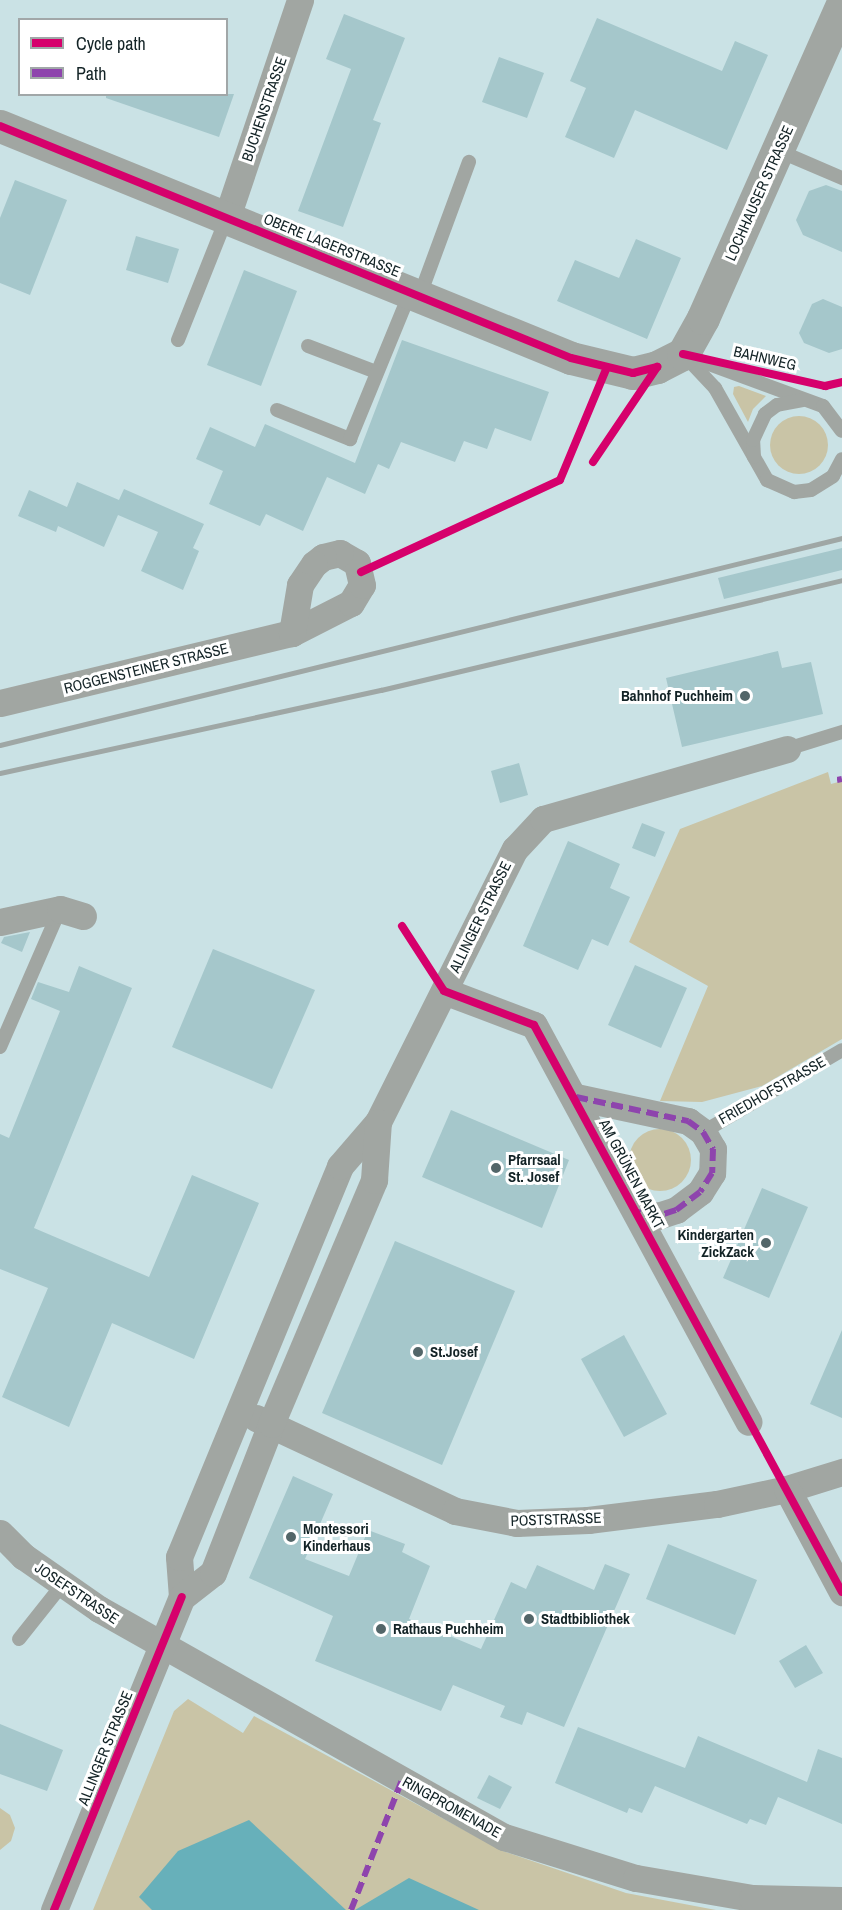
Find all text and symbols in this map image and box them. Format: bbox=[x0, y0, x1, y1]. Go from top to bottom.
legend bbox=[18, 18, 228, 96]
text: Cycle path bbox=[76, 31, 146, 56]
street label: BUCHENSTRASSE bbox=[238, 54, 290, 164]
text: Path bbox=[76, 61, 106, 86]
street label: LOCHHAUSER STRASSE bbox=[721, 123, 797, 263]
street label: OBERE LAGERSTRASSE bbox=[261, 209, 403, 281]
street label: BAHNWEG bbox=[732, 342, 798, 374]
street label: ROGGENSTEINER STRASSE bbox=[62, 639, 230, 697]
place label: Bahnhof Puchheim bbox=[621, 687, 733, 705]
marker: Bahnhof Puchheim bbox=[738, 689, 752, 703]
street label: ALLINGER STRASSE bbox=[445, 858, 515, 976]
street label: FRIEDHOFSTRASSE bbox=[715, 1052, 829, 1128]
street label: AM GRÜNEN MARKT bbox=[596, 1116, 668, 1232]
place label: Pfarrsaal St. Josef bbox=[508, 1150, 561, 1185]
marker: Pfarrsaal St. Josef bbox=[489, 1161, 503, 1175]
place label: Kindergarten ZickZack bbox=[677, 1225, 754, 1260]
marker: Kindergarten ZickZack bbox=[759, 1236, 773, 1250]
place label: St.Josef bbox=[430, 1343, 478, 1361]
marker: St.Josef bbox=[411, 1345, 425, 1359]
street label: POSTSTRASSE bbox=[510, 1508, 602, 1530]
place label: Montessori Kinderhaus bbox=[303, 1519, 371, 1554]
marker: Montessori Kinderhaus bbox=[284, 1530, 298, 1544]
street label: JOSEFSTRASSE bbox=[32, 1558, 122, 1628]
place label: Stadtbibliothek bbox=[541, 1610, 630, 1628]
marker: Stadtbibliothek bbox=[522, 1612, 536, 1626]
place label: Rathaus Puchheim bbox=[393, 1620, 504, 1638]
marker: Rathaus Puchheim bbox=[374, 1622, 388, 1636]
street label: ALLINGER STRASSE bbox=[74, 1688, 136, 1808]
street label: RINGPROMENADE bbox=[400, 1772, 504, 1842]

